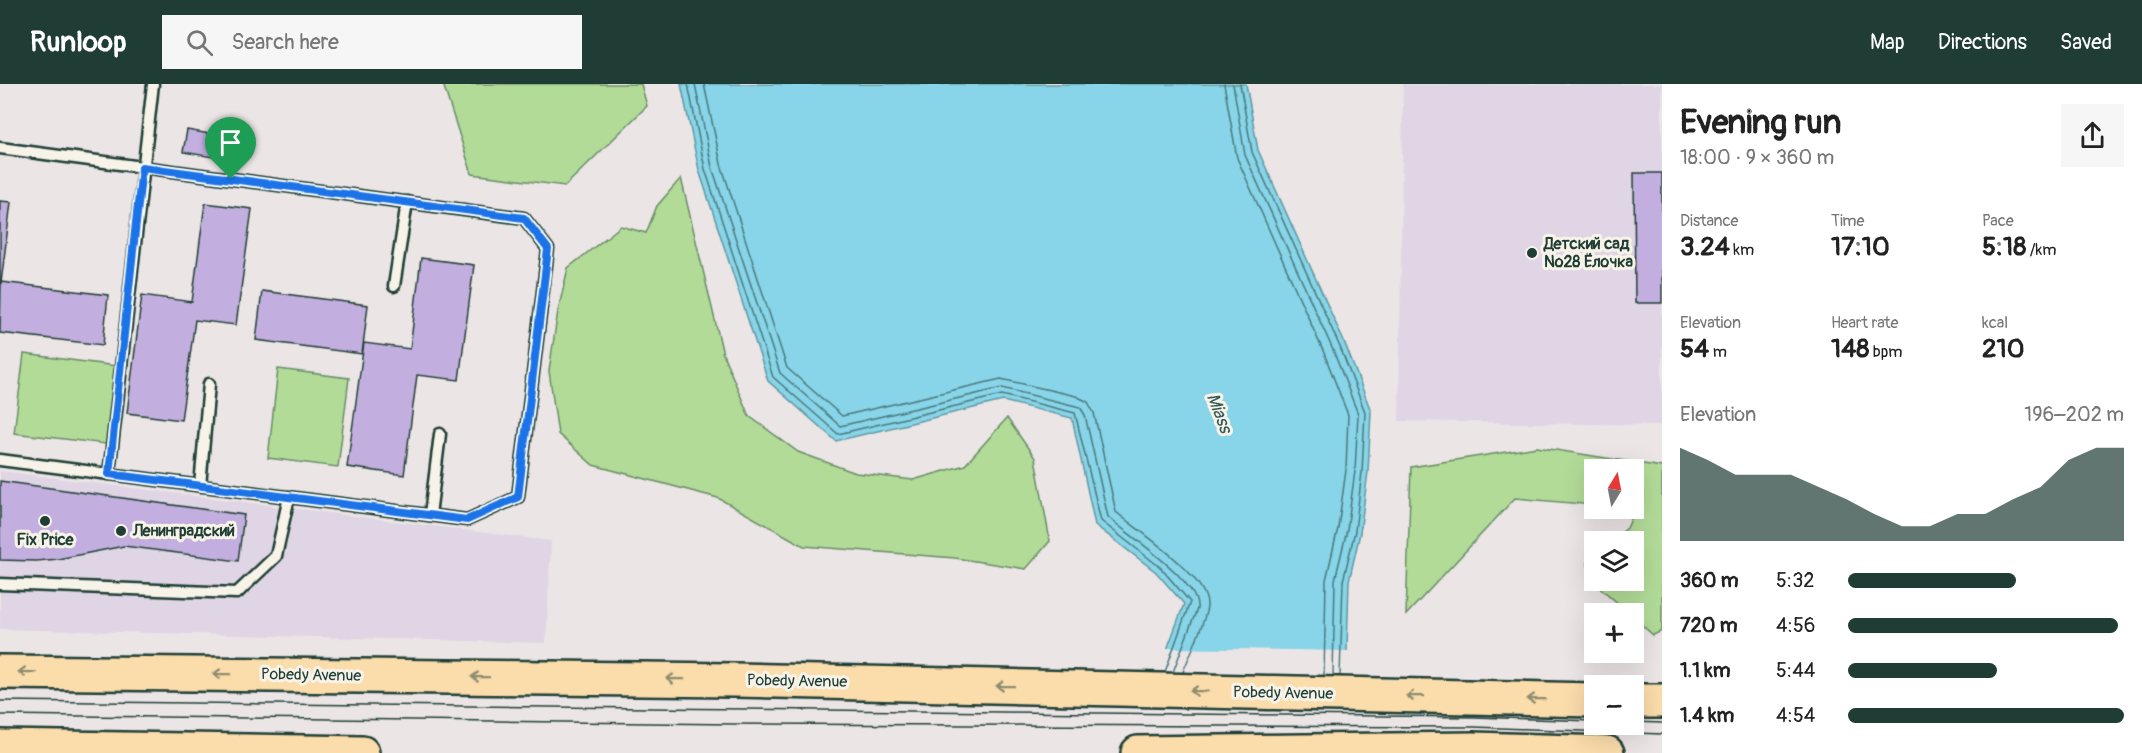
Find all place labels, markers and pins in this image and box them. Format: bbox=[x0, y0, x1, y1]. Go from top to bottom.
pin bbox=[205, 117, 256, 179]
place label: Детский сад №28 Ёлочка bbox=[1543, 234, 1634, 272]
marker: Детский сад №28 Ёлочка bbox=[1525, 246, 1539, 260]
marker: Fix Price bbox=[38, 514, 52, 528]
place label: Ленинградский bbox=[132, 521, 235, 541]
marker: Ленинградский bbox=[114, 524, 128, 538]
place label: Fix Price bbox=[16, 530, 75, 550]

